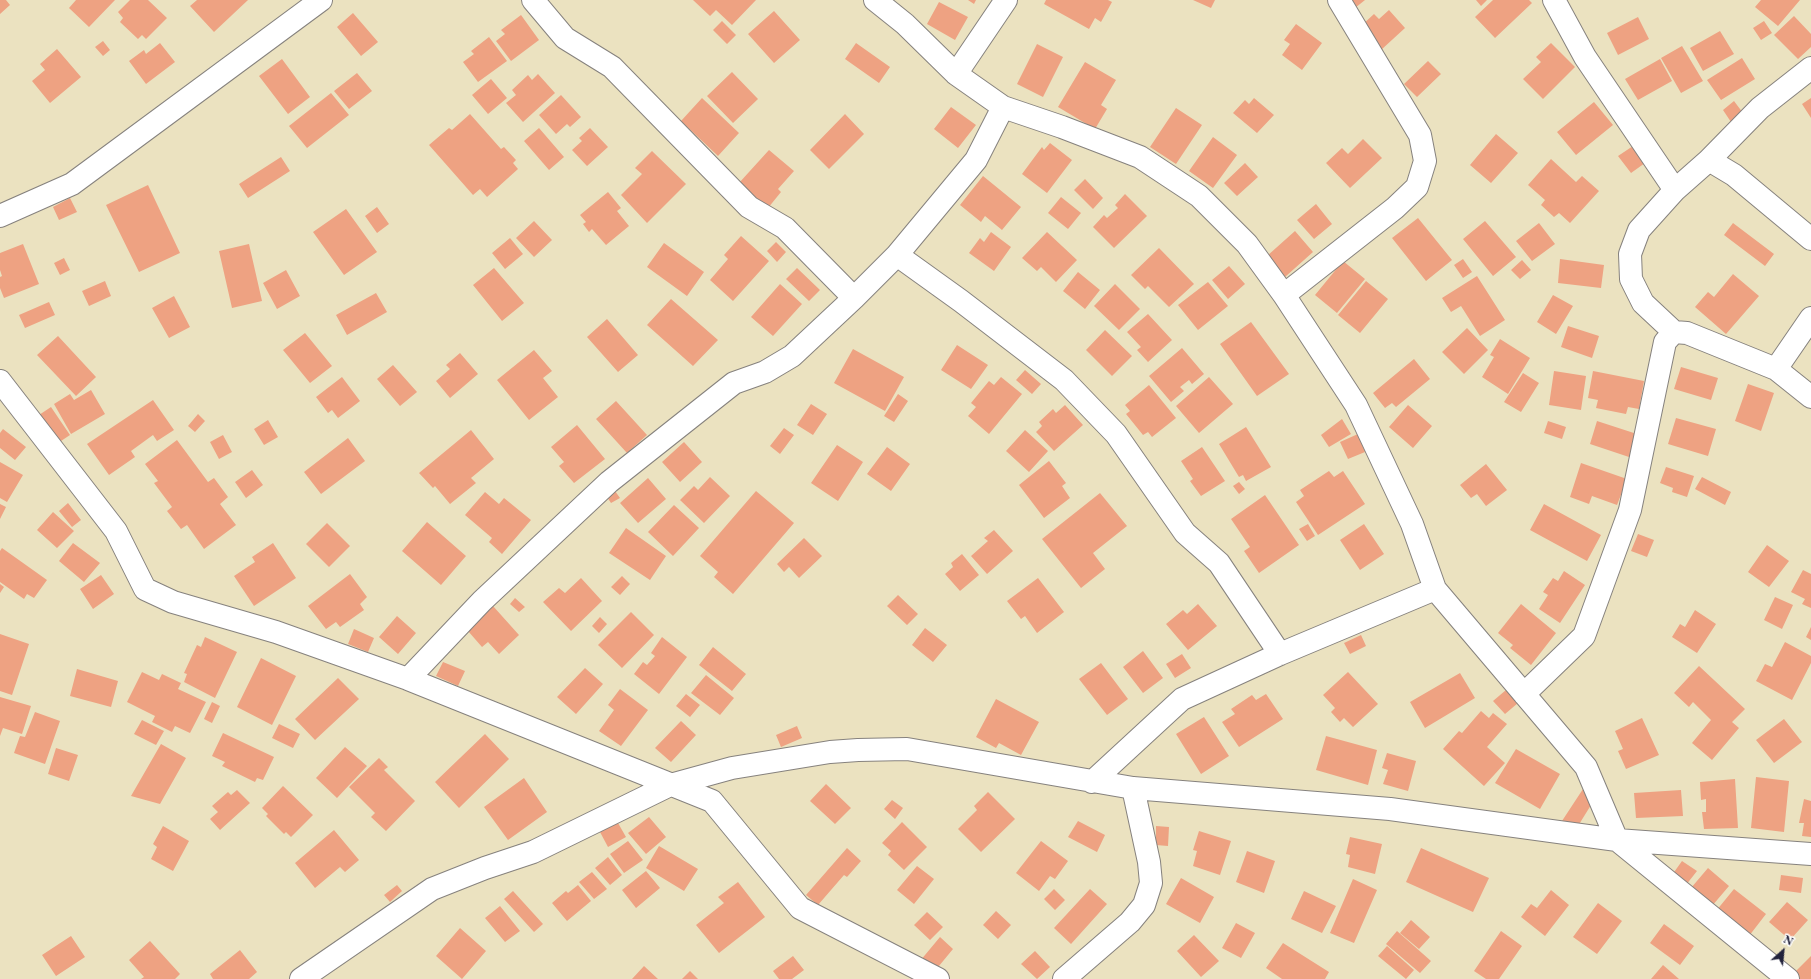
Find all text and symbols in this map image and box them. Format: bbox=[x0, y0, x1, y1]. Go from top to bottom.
north arrow bbox=[1763, 931, 1803, 971]
text: N bbox=[1781, 932, 1796, 949]

